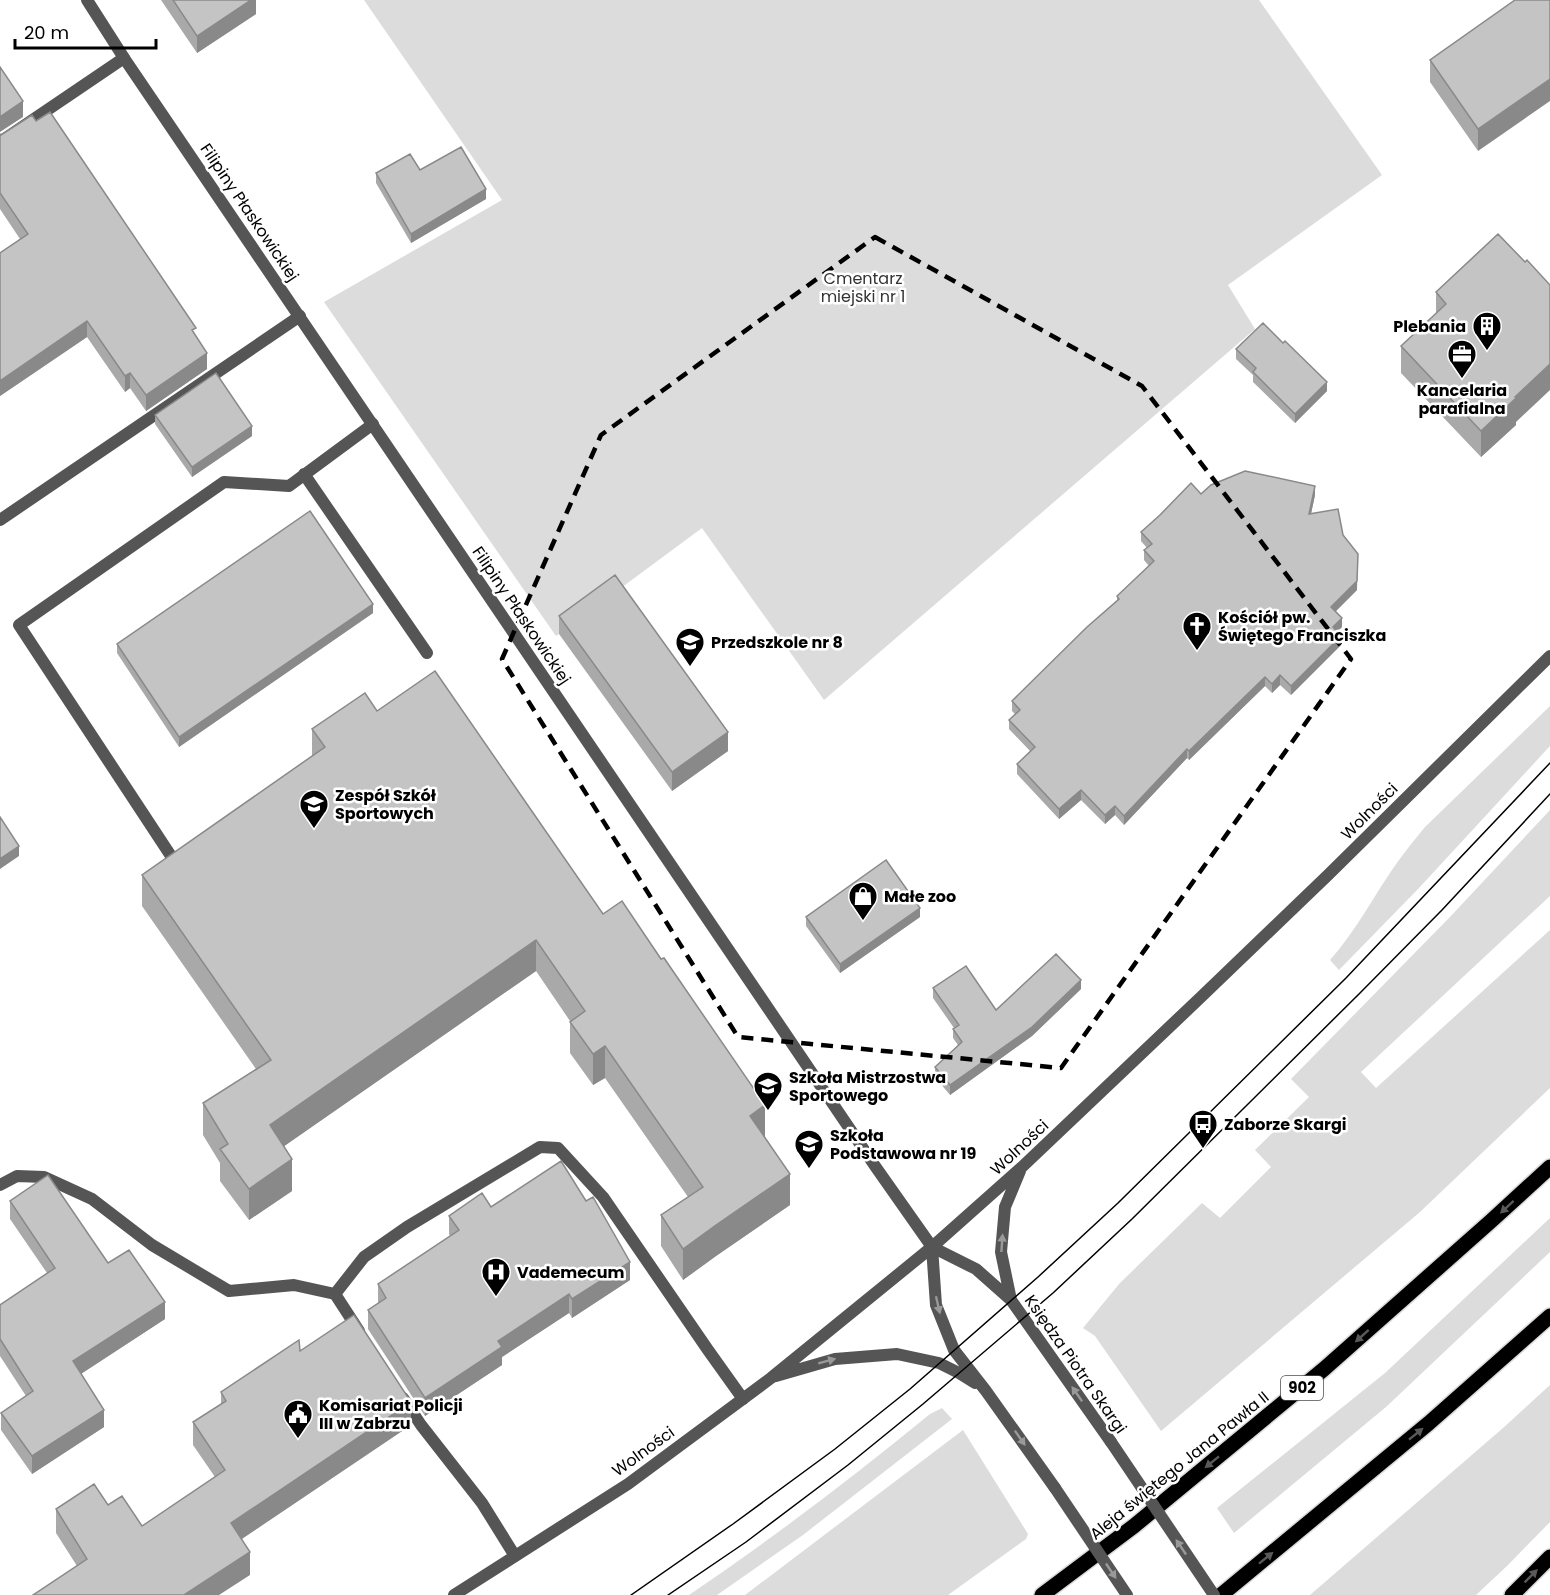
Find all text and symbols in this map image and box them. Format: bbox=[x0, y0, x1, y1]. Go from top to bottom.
scale bar bbox=[15, 12, 156, 50]
text: 20 m bbox=[24, 20, 69, 45]
street label: Filipiny Płaskowickiej bbox=[195, 139, 304, 286]
park label: Cmentarz miejski nr 1 bbox=[821, 267, 905, 308]
building icon: Plebania bbox=[1471, 310, 1503, 352]
place label: Plebania bbox=[1393, 315, 1466, 338]
office icon: Kancelaria parafialna bbox=[1446, 338, 1478, 380]
place label: Kancelaria parafialna bbox=[1417, 379, 1507, 420]
street label: Filipiny Płaskowickiej bbox=[467, 542, 576, 689]
place label: Kościół pw. Świętego Franciszka bbox=[1218, 606, 1386, 647]
church icon: Kościół pw. Świętego Franciszka bbox=[1181, 610, 1213, 652]
school or university icon: Przedszkole nr 8 bbox=[674, 626, 706, 668]
place label: Przedszkole nr 8 bbox=[711, 631, 843, 654]
street label: Wolności bbox=[1336, 778, 1403, 845]
place label: Zespół Szkół Sportowych bbox=[335, 784, 436, 825]
school or university icon: Zespół Szkół Sportowych bbox=[298, 788, 330, 830]
shop icon: Małe zoo bbox=[847, 880, 879, 922]
place label: Małe zoo bbox=[884, 885, 956, 908]
place label: Szkoła Mistrzostwa Sportowego bbox=[789, 1066, 946, 1107]
school or university icon: Szkoła Mistrzostwa Sportowego bbox=[752, 1070, 784, 1112]
bus stop icon: Zaborze Skargi bbox=[1187, 1108, 1219, 1150]
place label: Zaborze Skargi bbox=[1224, 1113, 1347, 1136]
street label: Wolności bbox=[985, 1114, 1054, 1180]
place label: Szkoła Podstawowa nr 19 bbox=[830, 1124, 977, 1165]
school or university icon: Szkoła Podstawowa nr 19 bbox=[793, 1128, 825, 1170]
one-way arrow bbox=[1500, 1199, 1514, 1213]
one-way arrow bbox=[997, 1233, 1007, 1252]
hospital icon: Vademecum bbox=[480, 1256, 512, 1298]
place label: Vademecum bbox=[517, 1261, 625, 1284]
street label: Księdza Piotra Skargi bbox=[1019, 1290, 1132, 1438]
one-way arrow bbox=[933, 1296, 943, 1314]
one-way arrow bbox=[1354, 1329, 1369, 1343]
one-way arrow bbox=[818, 1356, 836, 1365]
road number: 902 bbox=[1281, 1376, 1323, 1400]
street label: Aleja świętego Jana Pawła II bbox=[1085, 1386, 1274, 1545]
one-way arrow bbox=[1071, 1387, 1083, 1403]
place label: Komisariat Policji III w Zabrzu bbox=[319, 1394, 463, 1435]
public building icon: Komisariat Policji III w Zabrzu bbox=[282, 1398, 314, 1440]
street label: Wolności bbox=[607, 1421, 679, 1482]
one-way arrow bbox=[1408, 1427, 1424, 1440]
one-way arrow bbox=[1014, 1430, 1026, 1446]
one-way arrow bbox=[1204, 1455, 1220, 1468]
one-way arrow bbox=[1175, 1539, 1187, 1555]
one-way arrow bbox=[1258, 1551, 1274, 1564]
one-way arrow bbox=[1105, 1563, 1116, 1579]
one-way arrow bbox=[1524, 1570, 1538, 1584]

